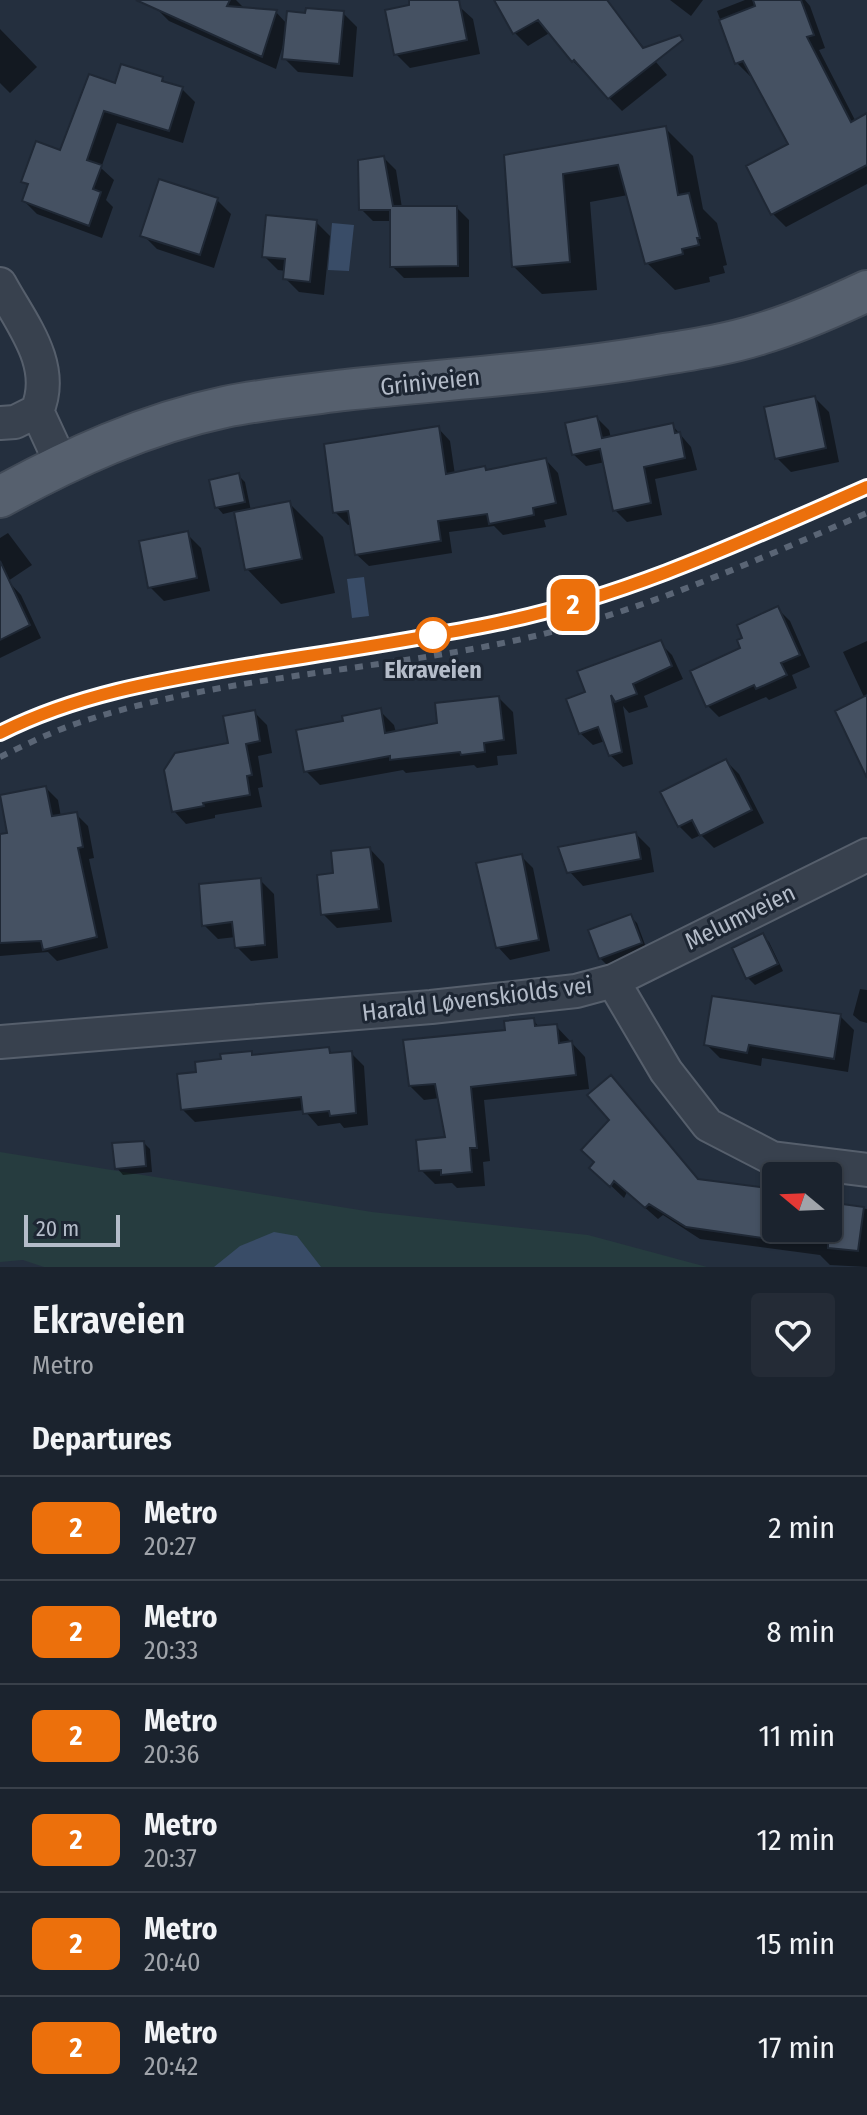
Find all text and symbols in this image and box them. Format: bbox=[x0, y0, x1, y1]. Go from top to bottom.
street label: Griniveien bbox=[379, 363, 481, 401]
line badge: 2 bbox=[547, 579, 599, 631]
text: 2 bbox=[567, 588, 579, 621]
marker: Ekraveien bbox=[416, 618, 450, 652]
place label: Ekraveien bbox=[384, 656, 482, 684]
street label: Melumveien bbox=[680, 878, 800, 956]
street label: Harald Løvenskiolds vei bbox=[360, 971, 594, 1027]
north arrow bbox=[762, 1162, 842, 1242]
map controls bbox=[762, 1162, 842, 1242]
scale bar bbox=[24, 1211, 120, 1247]
text: 20 m bbox=[36, 1215, 79, 1242]
button: heart bbox=[751, 1293, 835, 1377]
text: Ekraveien bbox=[32, 1297, 185, 1343]
text: Metro bbox=[32, 1350, 94, 1381]
text: Departures bbox=[32, 1421, 172, 1457]
text: Metro bbox=[144, 1495, 218, 1531]
text: 2 min bbox=[768, 1510, 835, 1546]
text: 2 bbox=[70, 1511, 82, 1544]
text: 20:27 bbox=[144, 1531, 196, 1562]
text: Metro bbox=[144, 1599, 218, 1635]
text: 8 min bbox=[767, 1614, 835, 1650]
text: 2 bbox=[70, 1615, 82, 1648]
text: 20:33 bbox=[144, 1635, 198, 1666]
text: Metro bbox=[144, 1703, 218, 1739]
text: 11 min bbox=[759, 1718, 835, 1754]
text: 2 bbox=[70, 1719, 82, 1752]
text: 20:36 bbox=[144, 1739, 199, 1770]
text: Metro bbox=[144, 1807, 218, 1843]
text: 12 min bbox=[757, 1822, 835, 1858]
text: 2 bbox=[70, 1823, 82, 1856]
text: 20:37 bbox=[144, 1843, 197, 1874]
text: Metro bbox=[144, 1911, 218, 1947]
text: 15 min bbox=[756, 1926, 835, 1962]
text: 2 bbox=[70, 1927, 82, 1960]
text: 20:40 bbox=[144, 1947, 201, 1978]
text: Metro bbox=[144, 2015, 218, 2051]
text: 17 min bbox=[758, 2030, 835, 2066]
text: 2 bbox=[70, 2031, 82, 2064]
text: 20:42 bbox=[144, 2051, 198, 2082]

